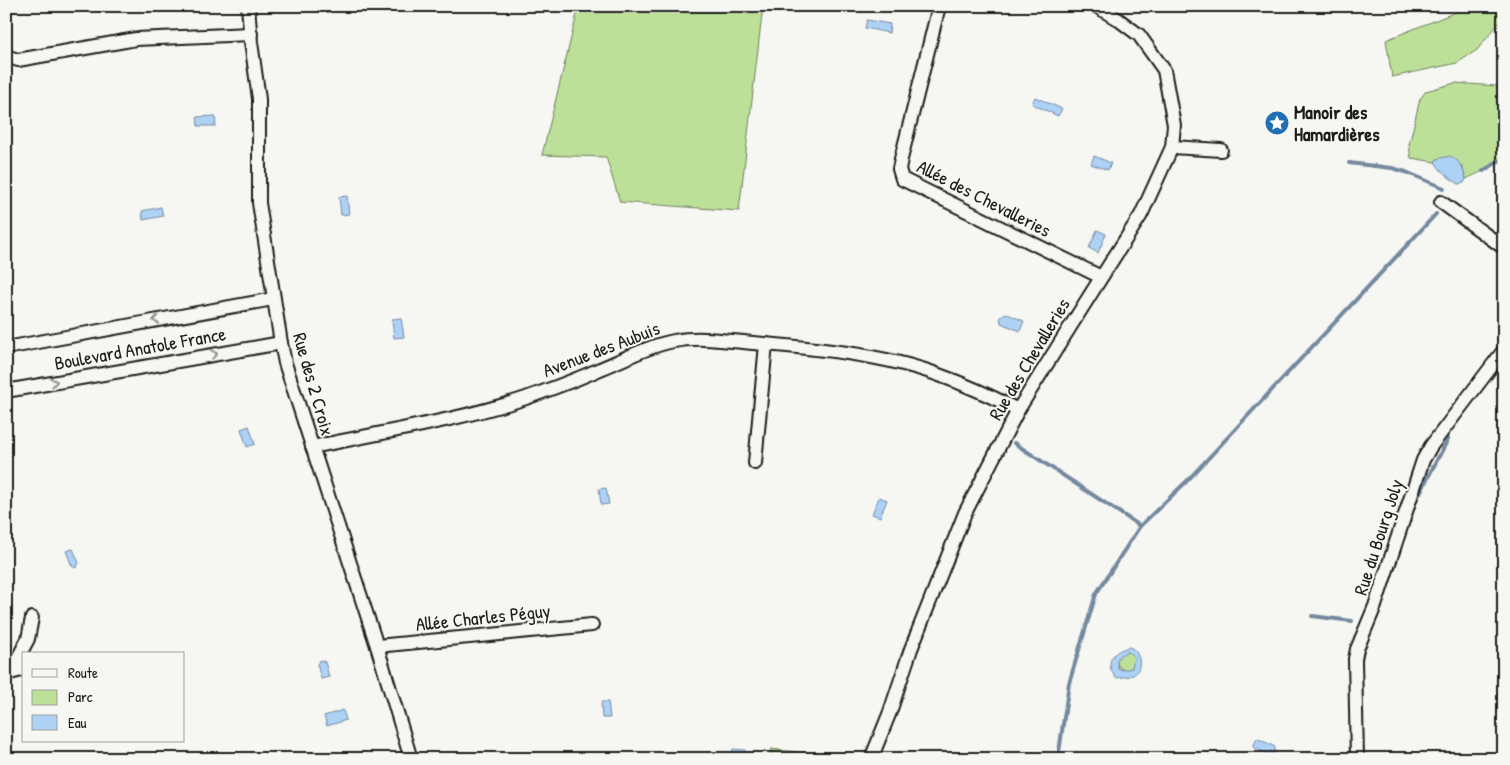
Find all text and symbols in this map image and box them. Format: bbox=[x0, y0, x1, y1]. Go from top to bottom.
place label: Manoir des Hamardières bbox=[1294, 99, 1380, 147]
place icon: Manoir des Hamardières bbox=[1264, 110, 1290, 136]
street label: Allée des Chevalleries bbox=[913, 153, 1055, 243]
street label: Rue des Chevalleries bbox=[982, 293, 1076, 425]
one-way arrow bbox=[152, 315, 160, 325]
street label: Avenue des Aubuis bbox=[539, 315, 663, 383]
street label: Boulevard Anatole France bbox=[52, 320, 228, 376]
street label: Rue des 2 Croix bbox=[287, 329, 341, 439]
one-way arrow bbox=[210, 350, 219, 360]
one-way arrow bbox=[50, 378, 59, 388]
street label: Rue du Bourg Joly bbox=[1347, 476, 1409, 598]
street label: Allée Charles Péguy bbox=[414, 597, 552, 637]
legend bbox=[22, 652, 185, 742]
text: Route bbox=[68, 662, 98, 683]
text: Parc bbox=[68, 686, 93, 707]
text: Eau bbox=[68, 712, 87, 733]

